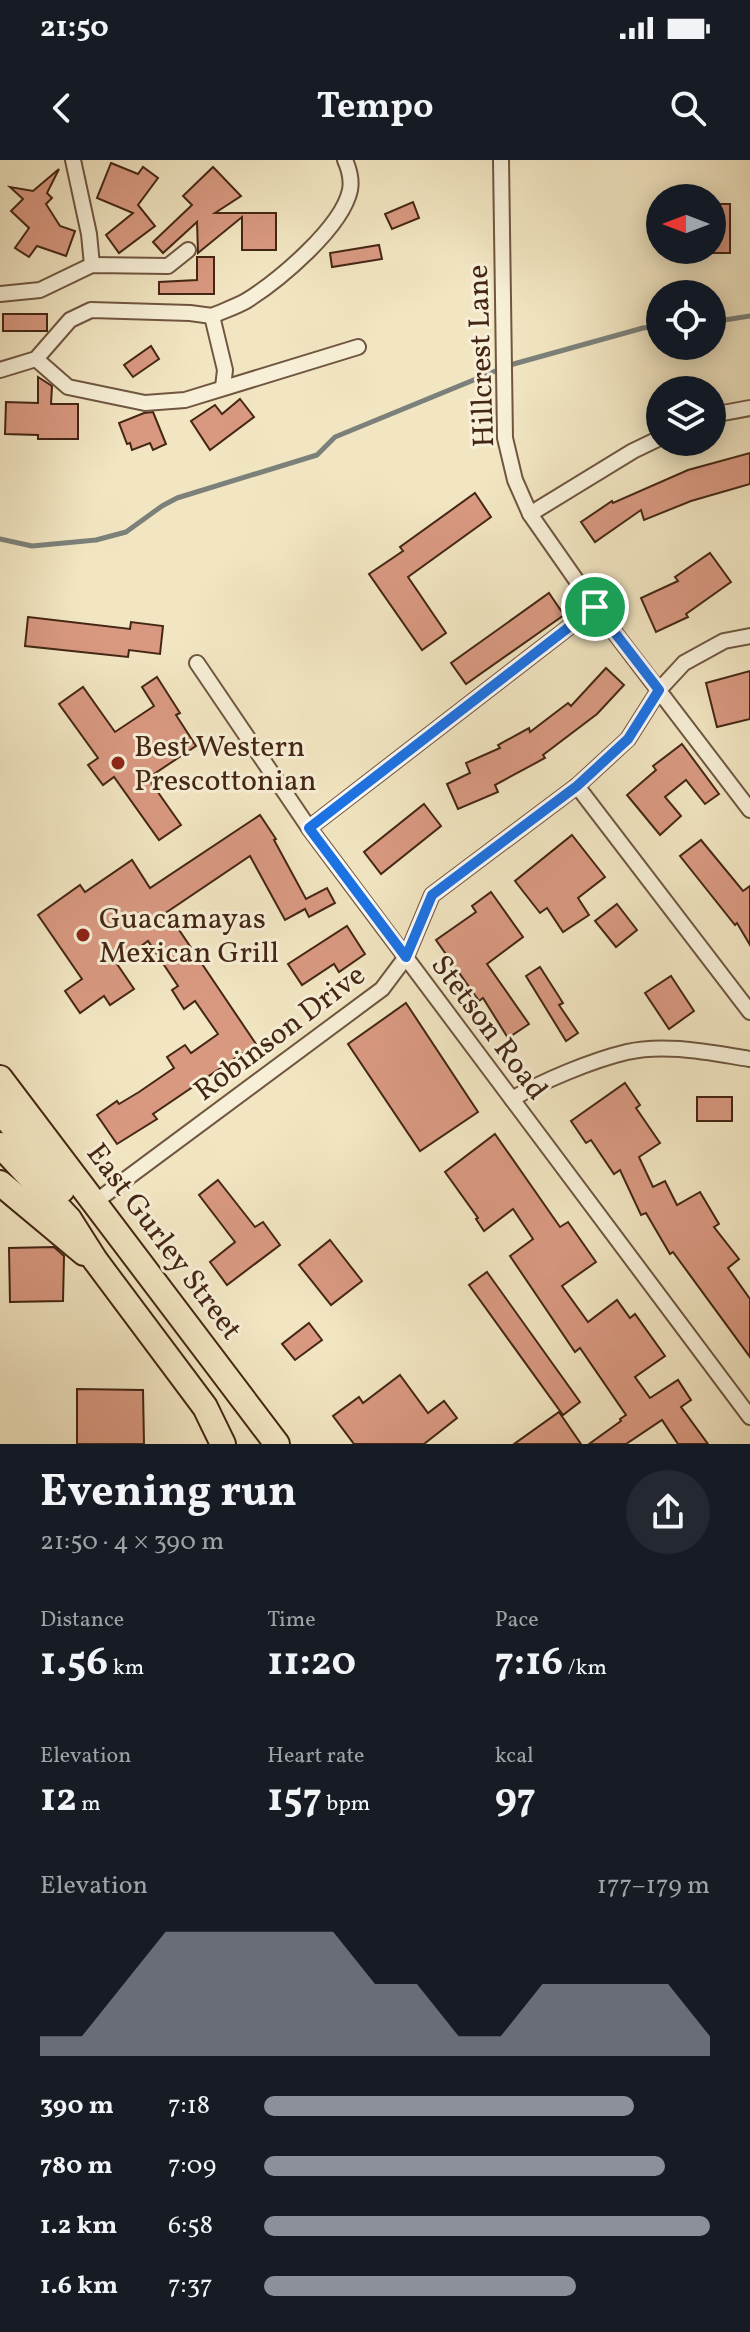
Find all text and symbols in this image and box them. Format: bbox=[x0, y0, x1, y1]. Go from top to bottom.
text: 21:50 bbox=[40, 7, 109, 49]
text: Tempo bbox=[316, 83, 434, 133]
icon: back bbox=[40, 86, 84, 130]
icon: search bbox=[666, 86, 710, 130]
north arrow bbox=[646, 184, 726, 264]
map controls bbox=[646, 184, 726, 456]
street label: Hillcrest Lane bbox=[458, 264, 506, 448]
button: locate bbox=[646, 280, 726, 360]
button: layers bbox=[646, 376, 726, 456]
pin bbox=[561, 573, 629, 641]
icon: arrive bbox=[573, 585, 617, 629]
place label: Best Western Prescottonian bbox=[134, 727, 317, 803]
marker: Best Western Prescottonian bbox=[109, 754, 127, 772]
place label: Guacamayas Mexican Grill bbox=[99, 899, 279, 975]
marker: Guacamayas Mexican Grill bbox=[74, 926, 92, 944]
street label: Stetson Road bbox=[420, 947, 557, 1110]
street label: Robinson Drive bbox=[186, 955, 375, 1112]
street label: East Gurley Street bbox=[75, 1135, 251, 1349]
text: Evening run bbox=[40, 1463, 297, 1524]
button: share bbox=[626, 1470, 710, 1554]
text: 21:50 · 4 × 390 m bbox=[40, 1524, 224, 1560]
text: Distance bbox=[40, 1605, 124, 1636]
text: Time bbox=[267, 1605, 316, 1636]
text: Pace bbox=[495, 1605, 539, 1636]
text: 1.56 bbox=[40, 1636, 108, 1692]
text: 11:20 bbox=[267, 1636, 356, 1692]
text: 7:16 bbox=[495, 1636, 563, 1692]
text: km bbox=[108, 1653, 144, 1684]
text: /km bbox=[563, 1653, 607, 1684]
text: Elevation bbox=[40, 1741, 131, 1772]
text: Heart rate bbox=[267, 1741, 364, 1772]
text: kcal bbox=[495, 1741, 534, 1772]
text: 12 bbox=[40, 1772, 77, 1828]
text: 157 bbox=[267, 1772, 322, 1828]
text: 97 bbox=[495, 1772, 536, 1828]
text: m bbox=[77, 1789, 101, 1820]
text: bpm bbox=[322, 1789, 370, 1820]
text: Elevation bbox=[40, 1868, 148, 1904]
text: 177–179 m bbox=[597, 1868, 710, 1904]
text: 390 m bbox=[40, 2088, 114, 2124]
text: 7:18 bbox=[168, 2088, 210, 2124]
text: 780 m bbox=[40, 2148, 113, 2184]
text: 7:09 bbox=[168, 2148, 216, 2184]
text: 1.2 km bbox=[40, 2208, 117, 2244]
text: 6:58 bbox=[168, 2208, 213, 2244]
text: 1.6 km bbox=[40, 2268, 118, 2304]
text: 7:37 bbox=[168, 2268, 213, 2304]

